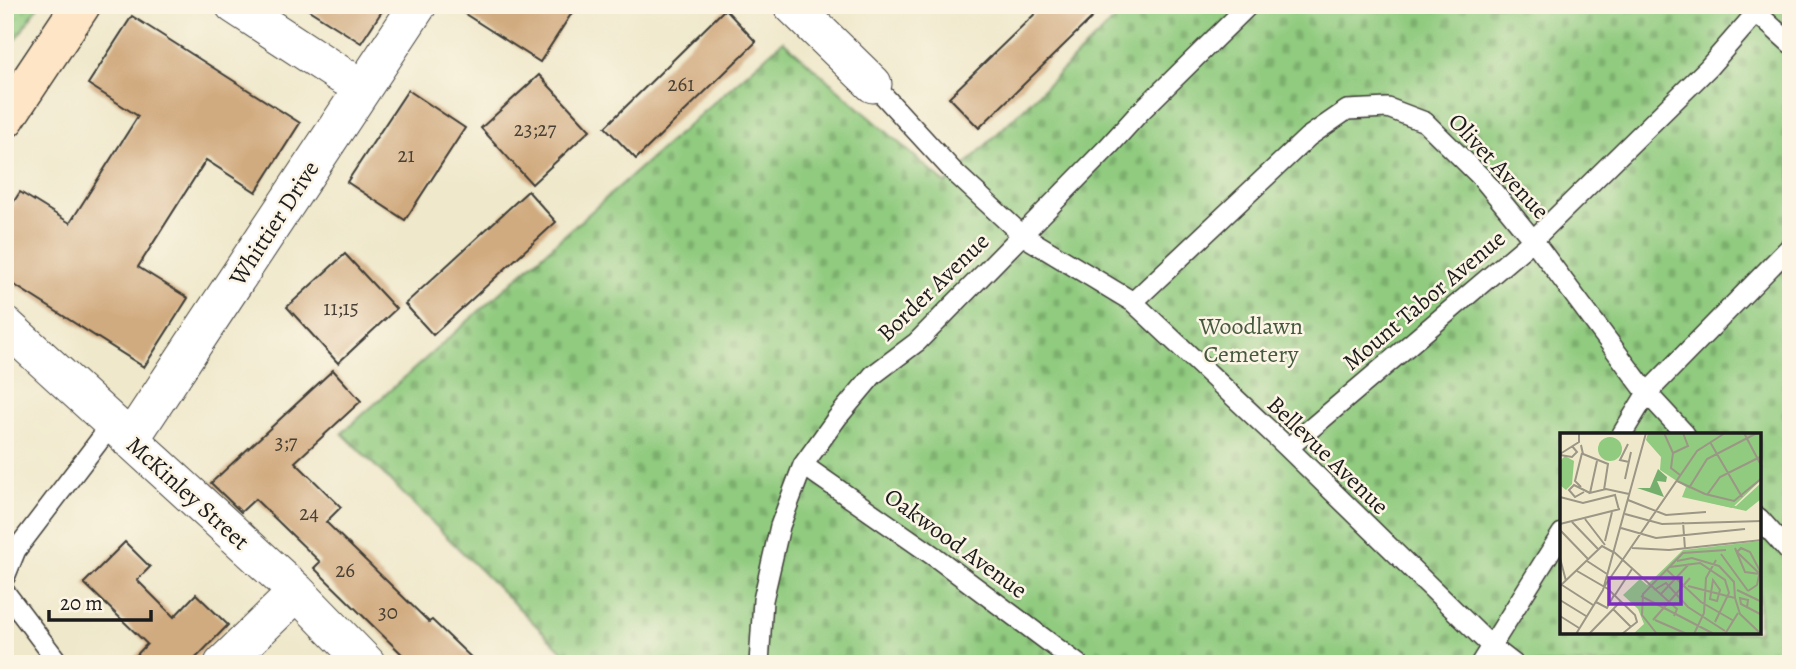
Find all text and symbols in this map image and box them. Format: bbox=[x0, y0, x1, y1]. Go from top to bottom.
house number: 261 bbox=[668, 70, 694, 98]
street label: Olivet Avenue bbox=[1441, 106, 1557, 226]
house number: 23;27 bbox=[514, 115, 556, 143]
house number: 21 bbox=[397, 141, 415, 169]
street label: Whittier Drive bbox=[221, 154, 326, 292]
street label: Mount Tabor Avenue bbox=[1336, 222, 1512, 378]
street label: Border Avenue bbox=[870, 225, 996, 349]
house number: 11;15 bbox=[323, 294, 359, 322]
park label: Woodlawn Cemetery bbox=[1198, 310, 1303, 370]
street label: Bellevue Avenue bbox=[1260, 389, 1396, 521]
house number: 3;7 bbox=[275, 428, 297, 456]
street label: McKinley Street bbox=[120, 429, 256, 557]
inset map bbox=[1560, 433, 1761, 634]
street label: Oakwood Avenue bbox=[878, 480, 1034, 606]
house number: 24 bbox=[299, 499, 319, 527]
house number: 26 bbox=[335, 556, 355, 584]
scale bar bbox=[49, 578, 150, 622]
text: 20 m bbox=[60, 589, 103, 617]
house number: 30 bbox=[378, 598, 398, 626]

